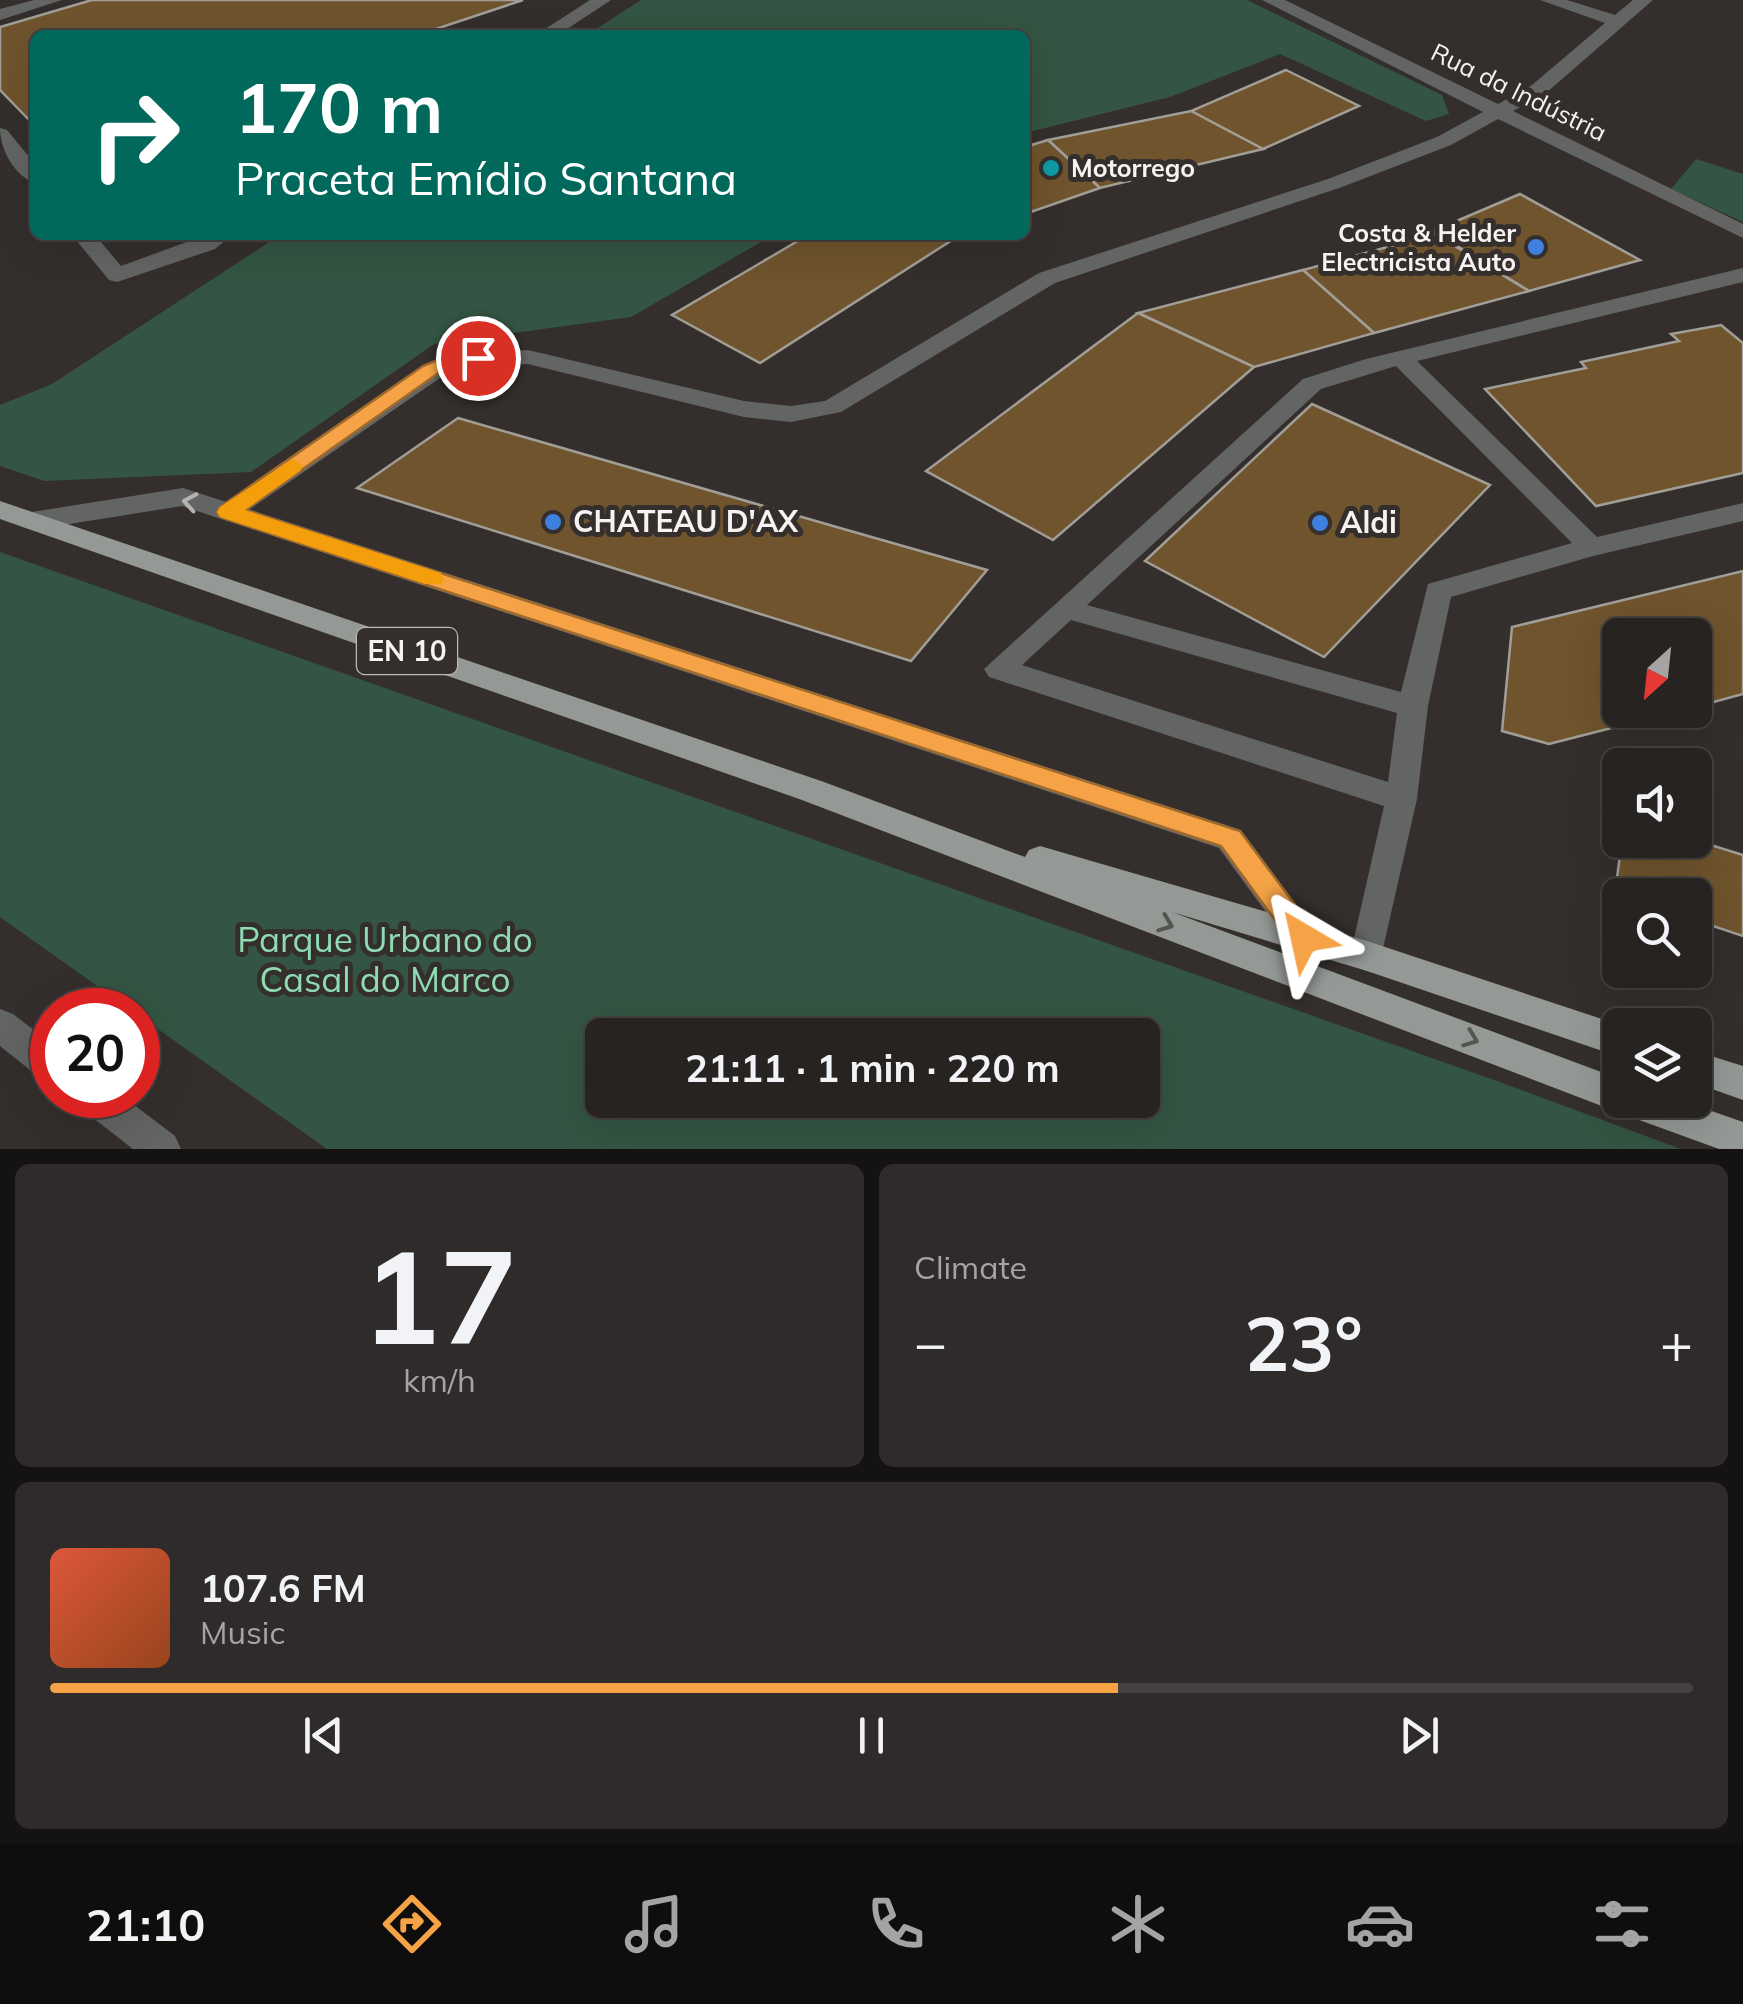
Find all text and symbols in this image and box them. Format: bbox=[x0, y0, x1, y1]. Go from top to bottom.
street label: Rua da Indústria bbox=[1426, 36, 1612, 147]
text: 170 m bbox=[235, 63, 443, 151]
icon: right bbox=[70, 70, 200, 200]
text: Praceta Emídio Santana bbox=[235, 150, 737, 206]
place label: Motorrego bbox=[1071, 152, 1195, 183]
marker: Motorrego bbox=[1040, 157, 1062, 179]
place label: Costa & Helder Electricista Auto bbox=[1321, 217, 1516, 277]
marker: Costa & Helder Electricista Auto bbox=[1525, 236, 1547, 258]
pin bbox=[436, 316, 521, 401]
icon: arrive bbox=[451, 331, 506, 386]
one-way arrow bbox=[182, 492, 198, 513]
place label: CHATEAU D'AX bbox=[573, 502, 799, 540]
place label: Aldi bbox=[1340, 503, 1397, 541]
marker: CHATEAU D'AX bbox=[542, 511, 564, 533]
marker: Aldi bbox=[1309, 512, 1331, 534]
north arrow bbox=[1602, 618, 1712, 728]
map controls bbox=[1602, 618, 1712, 1118]
road number: EN 10 bbox=[357, 628, 457, 674]
button: sound bbox=[1602, 748, 1712, 858]
button: search bbox=[1602, 878, 1712, 988]
position arrow bbox=[1252, 886, 1356, 990]
one-way arrow bbox=[1157, 913, 1174, 933]
park label: Parque Urbano do Casal do Marco bbox=[237, 917, 533, 1001]
speed limit sign: 20 bbox=[30, 988, 160, 1118]
button: layers bbox=[1602, 1008, 1712, 1118]
one-way arrow bbox=[1461, 1027, 1478, 1048]
text: 21:11 · 1 min · 220 m bbox=[685, 1044, 1060, 1092]
text: 17 bbox=[361, 1213, 518, 1377]
text: Climate bbox=[914, 1247, 1027, 1287]
text: 23° bbox=[1244, 1296, 1363, 1390]
text: − bbox=[914, 1308, 947, 1377]
text: + bbox=[1660, 1308, 1693, 1377]
text: km/h bbox=[403, 1360, 476, 1400]
text: 107.6 FM bbox=[200, 1564, 366, 1612]
text: Music bbox=[200, 1612, 285, 1652]
icon: previous bbox=[296, 1708, 351, 1763]
icon: pause bbox=[844, 1708, 899, 1763]
icon: next bbox=[1392, 1708, 1447, 1763]
icon: directions bbox=[377, 1889, 447, 1959]
icon: music bbox=[619, 1889, 689, 1959]
icon: phone bbox=[861, 1889, 931, 1959]
icon: climate bbox=[1103, 1889, 1173, 1959]
icon: car bbox=[1345, 1889, 1415, 1959]
icon: filters bbox=[1587, 1889, 1657, 1959]
text: 21:10 bbox=[86, 1896, 205, 1952]

